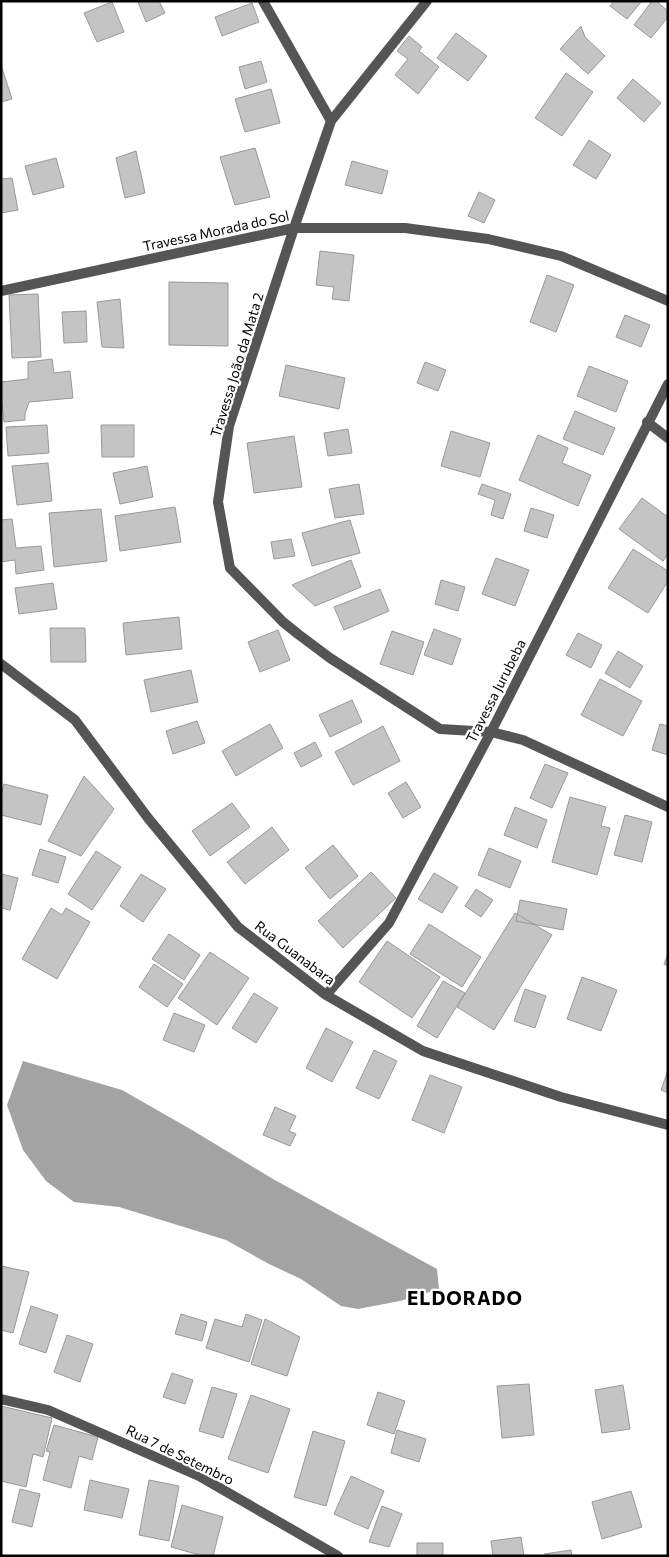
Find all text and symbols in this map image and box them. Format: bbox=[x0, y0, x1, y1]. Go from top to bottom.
street label: Travessa Morada do Sol bbox=[141, 207, 291, 254]
street label: Travessa João da Mata 2 bbox=[206, 290, 267, 439]
street label: Travessa Jurubeba bbox=[462, 636, 529, 745]
street label: Rua Guanabara bbox=[252, 917, 339, 988]
district label: ELDORADO bbox=[407, 1286, 523, 1309]
street label: Rua 7 de Setembro bbox=[123, 1421, 237, 1488]

